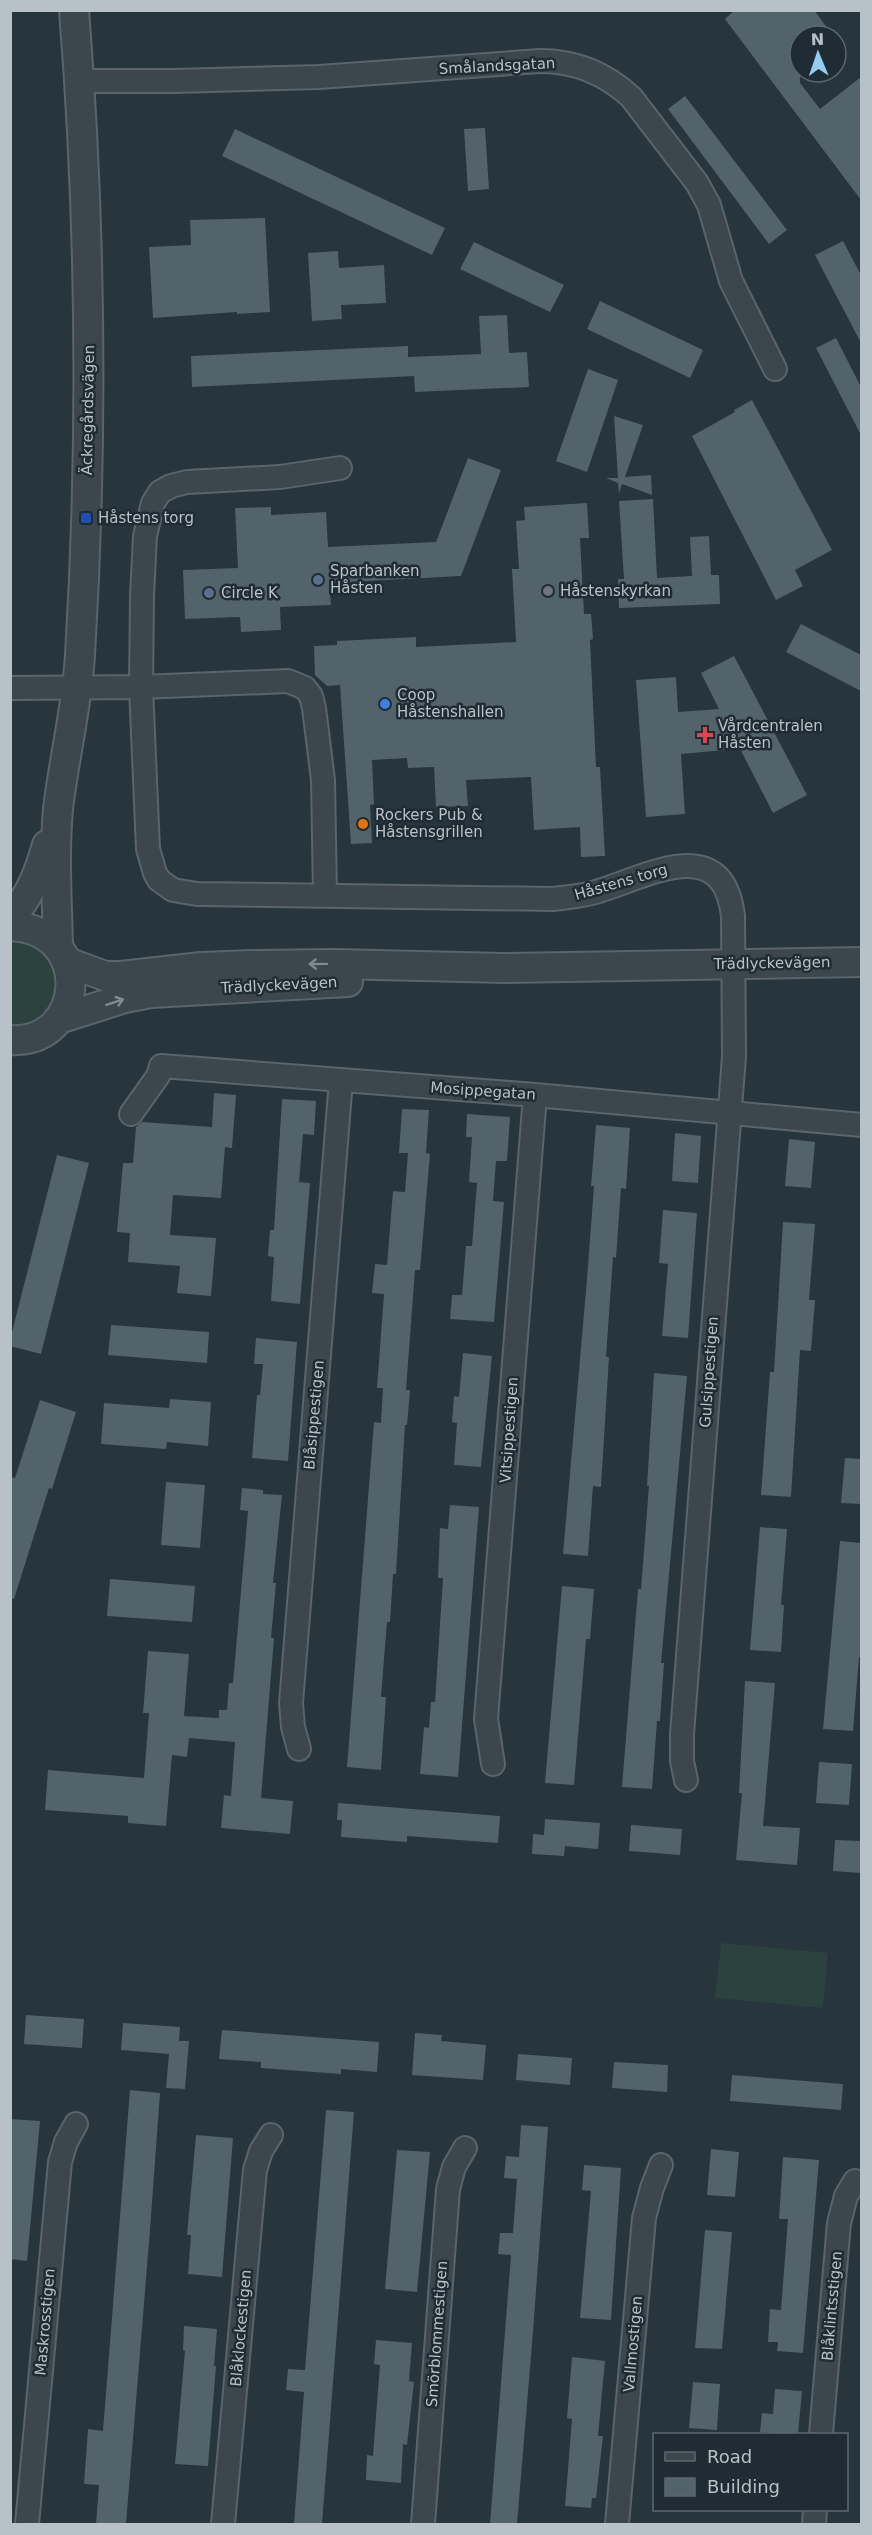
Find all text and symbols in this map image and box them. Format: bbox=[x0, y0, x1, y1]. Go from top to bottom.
north arrow bbox=[788, 24, 848, 84]
text: N bbox=[810, 30, 825, 49]
street label: Smålandsgatan bbox=[438, 54, 556, 78]
street label: Äckregårdsvägen bbox=[77, 345, 98, 475]
place label: Håstens torg bbox=[98, 509, 194, 527]
marker: Håstens torg bbox=[79, 511, 93, 525]
place label: Sparbanken Håsten bbox=[330, 562, 420, 597]
marker: Sparbanken Håsten bbox=[311, 573, 325, 587]
place label: Håstenskyrkan bbox=[560, 582, 671, 600]
place label: Circle K bbox=[221, 584, 279, 602]
marker: Håstenskyrkan bbox=[541, 584, 555, 598]
marker: Circle K bbox=[202, 586, 216, 600]
place label: Coop Håstenshallen bbox=[397, 686, 504, 721]
marker: Coop Håstenshallen bbox=[378, 697, 392, 711]
place label: Vårdcentralen Håsten bbox=[718, 717, 823, 752]
marker: Vårdcentralen Håsten bbox=[696, 726, 714, 744]
place label: Rockers Pub & Håstensgrillen bbox=[375, 806, 483, 841]
marker: Rockers Pub & Håstensgrillen bbox=[356, 817, 370, 831]
street label: Håstens torg bbox=[572, 860, 670, 904]
street label: Trädlyckevägen bbox=[712, 953, 831, 973]
one-way arrow bbox=[309, 958, 329, 970]
street label: Trädlyckevägen bbox=[219, 973, 338, 997]
one-way arrow bbox=[105, 995, 124, 1006]
street label: Mosippegatan bbox=[430, 1078, 536, 1104]
street label: Gulsippestigen bbox=[696, 1316, 722, 1428]
street label: Blåsippestigen bbox=[300, 1359, 328, 1471]
street label: Vitsippestigen bbox=[496, 1376, 522, 1484]
street label: Blåklintsstigen bbox=[818, 2250, 846, 2362]
street label: Smörblommestigen bbox=[423, 2260, 451, 2408]
street label: Maskrosstigen bbox=[31, 2268, 59, 2376]
street label: Blåklockestigen bbox=[227, 2269, 255, 2387]
street label: Vallmostigen bbox=[620, 2295, 646, 2393]
legend bbox=[653, 2433, 848, 2511]
text: Road bbox=[707, 2446, 752, 2467]
text: Building bbox=[707, 2476, 780, 2497]

